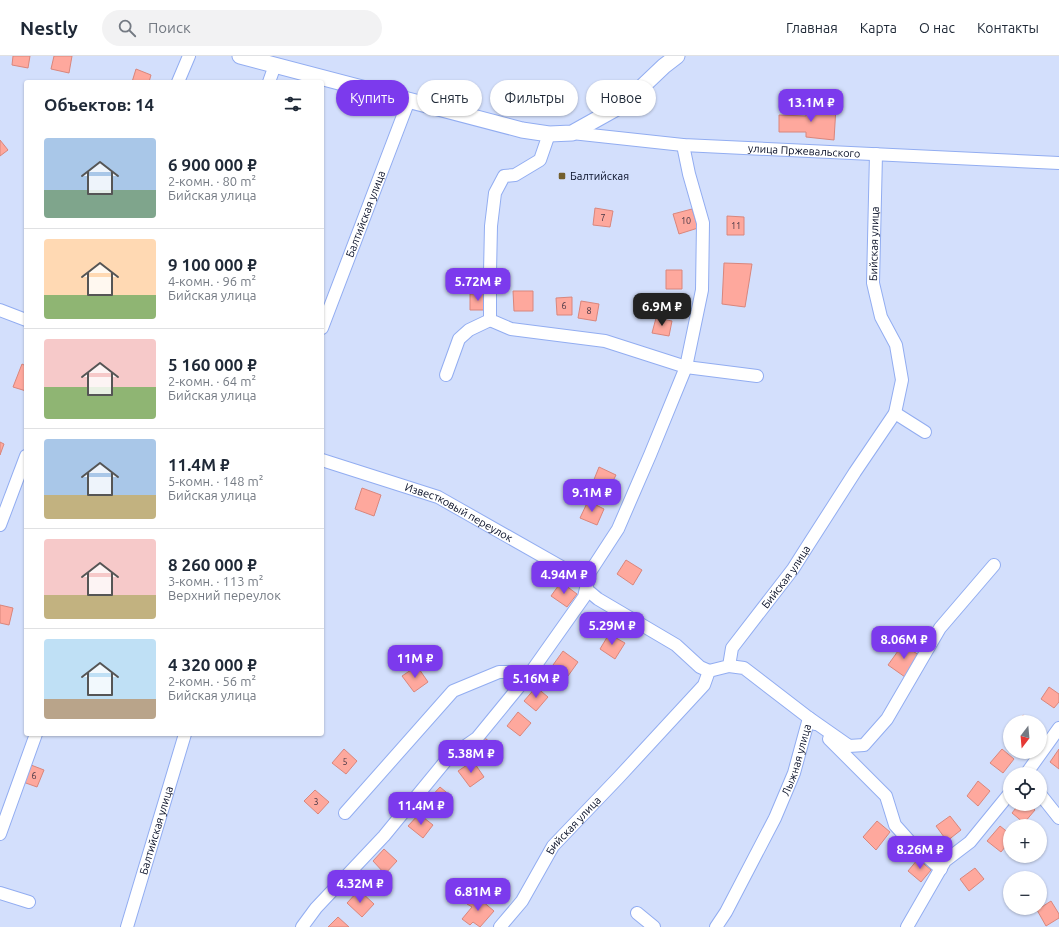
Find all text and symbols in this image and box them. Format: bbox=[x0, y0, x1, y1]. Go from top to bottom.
search box bbox=[102, 10, 382, 46]
text: Nestly bbox=[20, 17, 78, 39]
icon: search bbox=[116, 17, 138, 39]
text: Поиск bbox=[148, 19, 191, 36]
text: Главная bbox=[786, 20, 838, 36]
text: Карта bbox=[860, 20, 897, 36]
text: О нас bbox=[919, 20, 955, 36]
text: Контакты bbox=[977, 20, 1039, 36]
chip: Купить bbox=[336, 80, 409, 116]
chip: Снять bbox=[417, 80, 482, 116]
chip: Фильтры bbox=[490, 80, 578, 116]
chip: Новое bbox=[586, 80, 656, 116]
pin: 13.1M ₽ bbox=[774, 89, 848, 123]
icon: filters bbox=[282, 93, 304, 115]
text: Объектов: 14 bbox=[44, 95, 154, 114]
text: 13.1M ₽ bbox=[787, 95, 835, 109]
street label: улица Пржевальского bbox=[748, 142, 861, 159]
icon: home bbox=[76, 154, 124, 202]
text: 6 900 000 ₽ bbox=[168, 155, 257, 174]
street label: Балтийская улица bbox=[344, 169, 387, 259]
place label: Балтийская bbox=[570, 170, 629, 182]
marker: Балтийская bbox=[557, 171, 567, 181]
text: 2-комн. · 80 m² bbox=[168, 174, 256, 188]
text: Бийская улица bbox=[168, 188, 256, 202]
street label: Бийская улица bbox=[867, 206, 881, 281]
house number: 7 bbox=[600, 213, 606, 223]
house number: 10 bbox=[681, 216, 691, 226]
house number: 11 bbox=[731, 221, 741, 231]
icon: home bbox=[76, 255, 124, 303]
text: 9 100 000 ₽ bbox=[168, 255, 257, 274]
pin: 5.72M ₽ bbox=[441, 268, 515, 302]
text: 4-комн. · 96 m² bbox=[168, 274, 256, 288]
text: 5.72M ₽ bbox=[454, 274, 502, 288]
text: Бийская улица bbox=[168, 288, 256, 302]
pin: 6.9M ₽ bbox=[629, 293, 695, 327]
text: 6.9M ₽ bbox=[642, 299, 682, 313]
house number: 6 bbox=[561, 301, 567, 311]
house number: 8 bbox=[586, 306, 592, 316]
icon: home bbox=[76, 355, 124, 403]
text: 5 160 000 ₽ bbox=[168, 355, 257, 374]
text: 2-комн. · 64 m² bbox=[168, 374, 256, 388]
text: Бийская улица bbox=[168, 388, 256, 402]
icon: home bbox=[76, 455, 124, 503]
text: 11.4M ₽ bbox=[168, 455, 230, 474]
text: 5-комн. · 148 m² bbox=[168, 474, 263, 488]
pin: 9.1M ₽ bbox=[559, 479, 625, 513]
street label: Известковый переулок bbox=[403, 481, 515, 544]
text: 9.1M ₽ bbox=[572, 485, 612, 499]
text: Бийская улица bbox=[168, 488, 256, 502]
street label: Бийская улица bbox=[759, 543, 812, 611]
icon: home bbox=[76, 555, 124, 603]
text: 8 260 000 ₽ bbox=[168, 555, 257, 574]
pin: 4.94M ₽ bbox=[527, 561, 601, 595]
text: 4.94M ₽ bbox=[540, 567, 588, 581]
text: 3-комн. · 113 m² bbox=[168, 574, 263, 588]
text: Верхний переулок bbox=[168, 588, 281, 602]
pin: 5.29M ₽ bbox=[575, 612, 649, 646]
text: 5.29M ₽ bbox=[588, 618, 636, 632]
pin: 8.06M ₽ bbox=[867, 626, 941, 660]
text: 8.06M ₽ bbox=[880, 632, 928, 646]
pin: 11M ₽ bbox=[387, 645, 443, 679]
text: 11M ₽ bbox=[397, 651, 433, 665]
icon: home bbox=[76, 655, 124, 703]
text: 4 320 000 ₽ bbox=[168, 655, 257, 674]
pin: 5.16M ₽ bbox=[499, 665, 573, 699]
text: 5.16M ₽ bbox=[512, 671, 560, 685]
text: 2-комн. · 56 m² bbox=[168, 674, 256, 688]
text: Бийская улица bbox=[168, 688, 256, 702]
north arrow bbox=[1003, 715, 1047, 759]
map controls bbox=[1003, 715, 1047, 915]
street label: Лыжная улица bbox=[779, 723, 813, 798]
pin: 5.38M ₽ bbox=[434, 740, 508, 774]
text: 5.38M ₽ bbox=[447, 746, 495, 760]
house number: 5 bbox=[342, 757, 348, 767]
button: locate bbox=[1003, 767, 1047, 811]
house number: 6 bbox=[31, 771, 37, 781]
street label: Балтийская улица bbox=[137, 785, 175, 876]
pin: 11.4M ₽ bbox=[384, 792, 458, 826]
street label: Бийская улица bbox=[544, 794, 603, 856]
house number: 3 bbox=[313, 797, 319, 807]
text: 11.4M ₽ bbox=[397, 798, 445, 812]
button: + bbox=[1003, 819, 1047, 863]
pin: 8.26M ₽ bbox=[883, 836, 957, 870]
text: 8.26M ₽ bbox=[896, 842, 944, 856]
pin: 4.32M ₽ bbox=[323, 870, 397, 904]
button: − bbox=[1003, 871, 1047, 915]
text: 4.32M ₽ bbox=[336, 876, 384, 890]
pin: 6.81M ₽ bbox=[441, 878, 515, 912]
text: 6.81M ₽ bbox=[454, 884, 502, 898]

